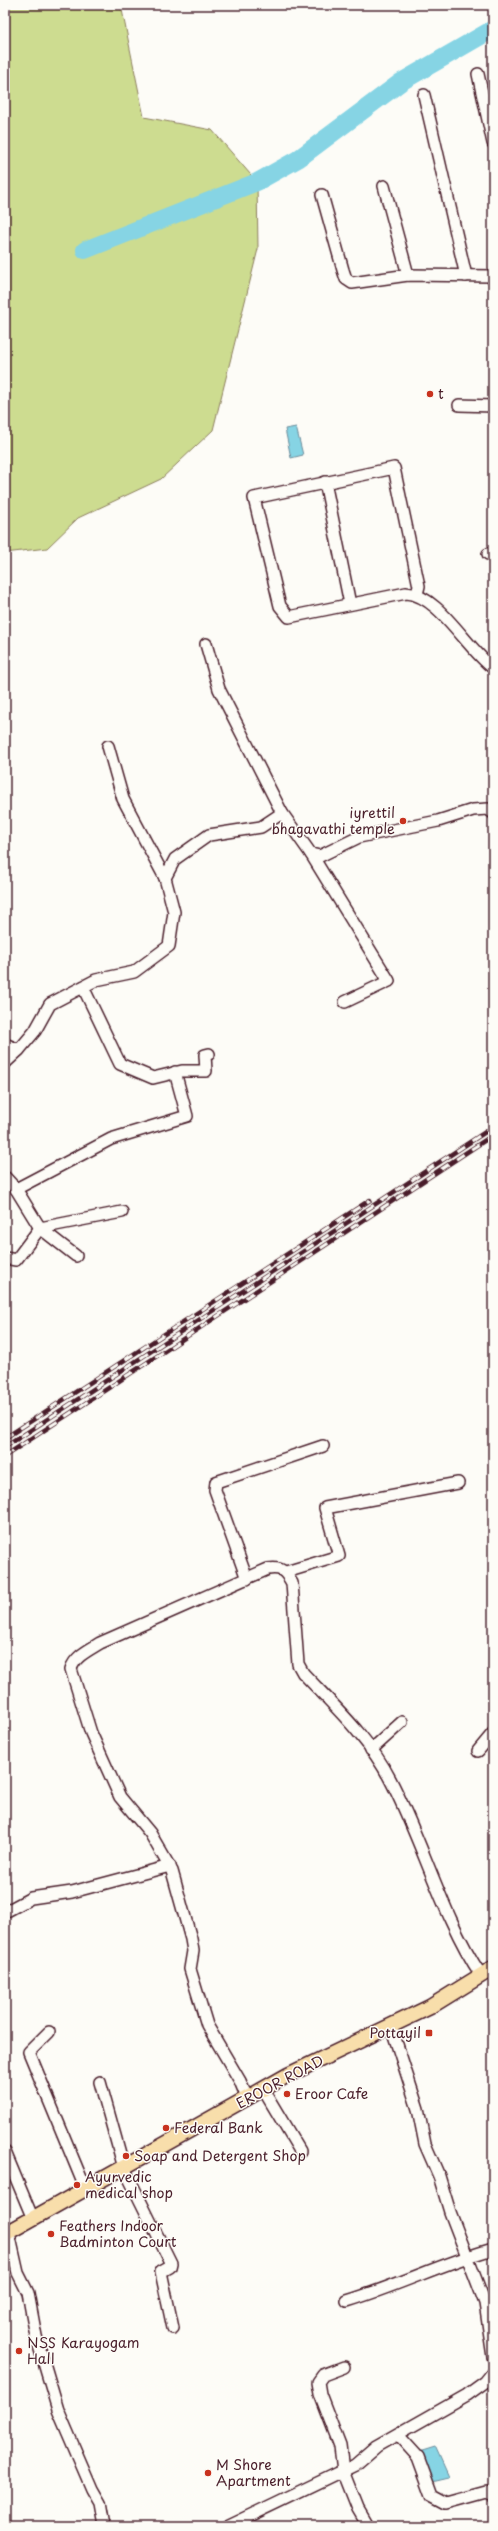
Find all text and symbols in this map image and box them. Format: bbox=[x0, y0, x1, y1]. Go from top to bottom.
place label: t bbox=[438, 383, 444, 404]
marker: t bbox=[425, 389, 435, 399]
place label: iyrettil bhagavathi temple bbox=[272, 802, 395, 839]
marker: iyrettil bhagavathi temple bbox=[398, 816, 408, 826]
place label: Pottayil bbox=[369, 2022, 421, 2043]
marker: Pottayil bbox=[424, 2028, 434, 2038]
street label: EROOR ROAD bbox=[232, 2050, 327, 2113]
place label: Eroor Cafe bbox=[295, 2083, 368, 2104]
marker: Eroor Cafe bbox=[282, 2089, 292, 2099]
place label: Federal Bank bbox=[174, 2117, 263, 2138]
marker: Federal Bank bbox=[161, 2123, 171, 2133]
place label: Soap and Detergent Shop bbox=[134, 2145, 306, 2166]
marker: Soap and Detergent Shop bbox=[121, 2151, 131, 2161]
place label: Ayurvedic medical shop bbox=[85, 2166, 173, 2203]
marker: Ayurvedic medical shop bbox=[72, 2180, 82, 2190]
place label: Feathers Indoor Badminton Court bbox=[59, 2215, 177, 2252]
marker: Feathers Indoor Badminton Court bbox=[46, 2229, 56, 2239]
place label: NSS Karayogam Hall bbox=[27, 2332, 140, 2369]
marker: NSS Karayogam Hall bbox=[14, 2346, 24, 2356]
place label: M Shore Apartment bbox=[216, 2454, 291, 2491]
marker: M Shore Apartment bbox=[203, 2468, 213, 2478]

